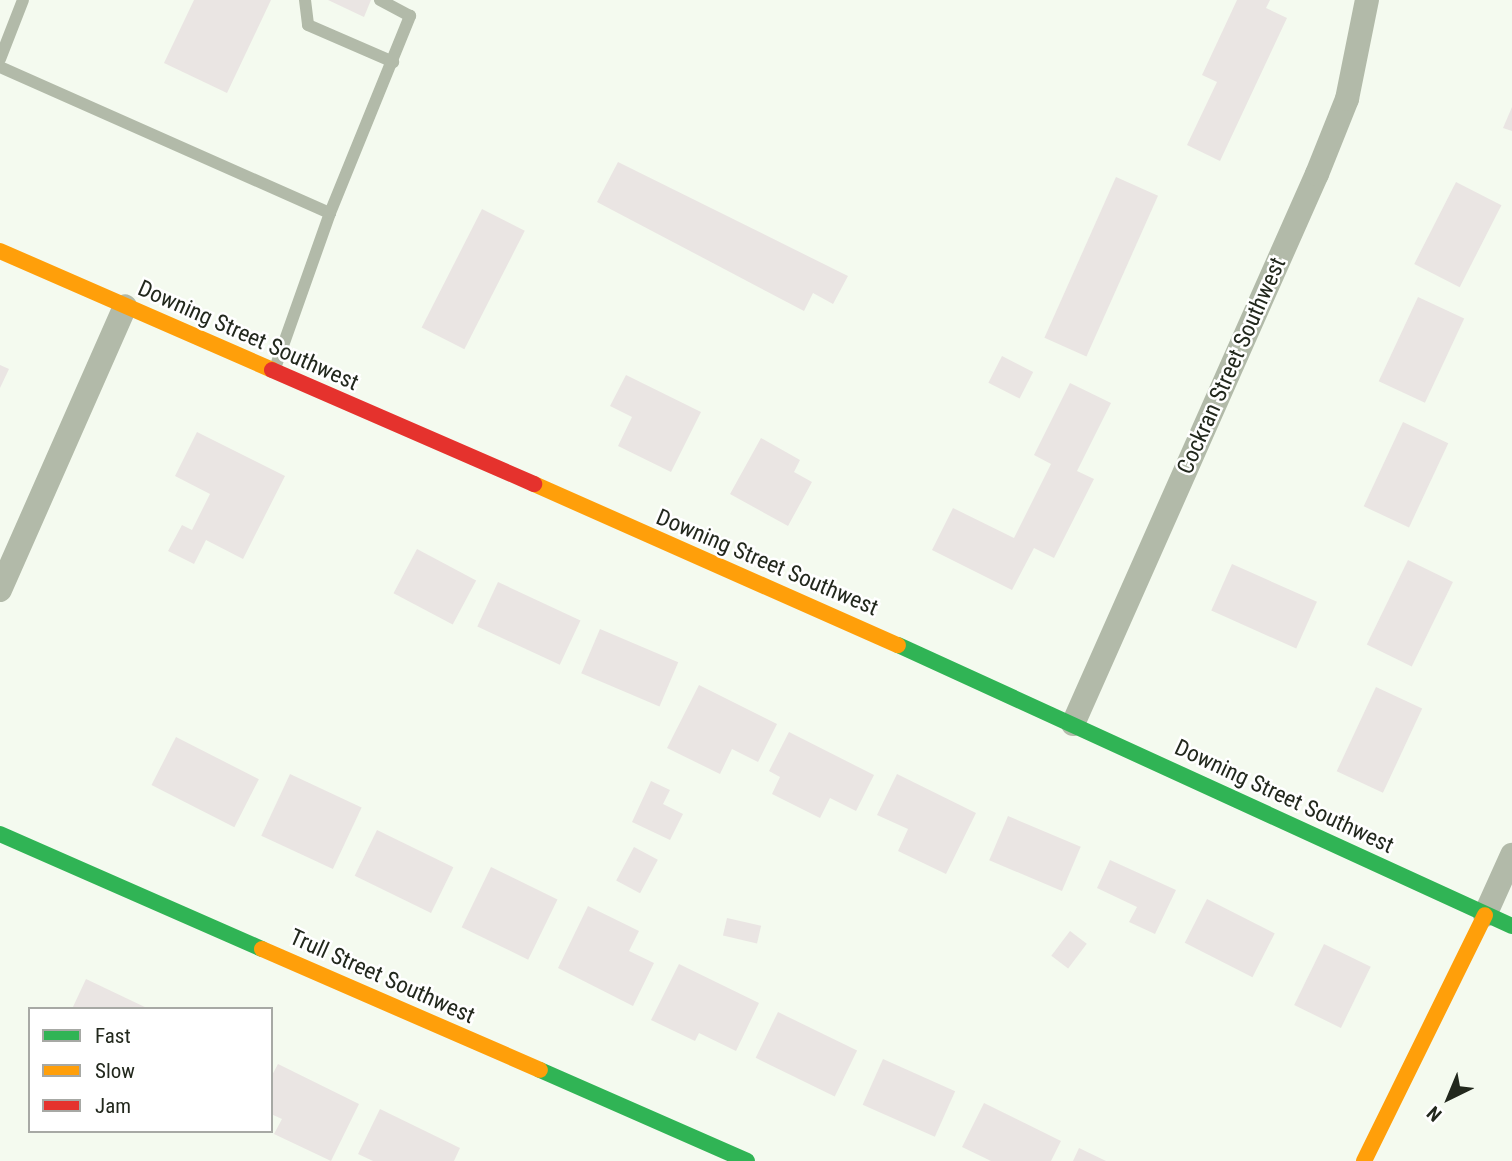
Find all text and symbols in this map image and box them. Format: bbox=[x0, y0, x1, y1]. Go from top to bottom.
street label: Cockran Street Southwest bbox=[1172, 253, 1292, 479]
street label: Downing Street Southwest bbox=[133, 275, 363, 397]
street label: Downing Street Southwest bbox=[652, 504, 882, 622]
street label: Downing Street Southwest bbox=[1170, 734, 1398, 860]
street label: Trull Street Southwest bbox=[285, 924, 479, 1030]
legend bbox=[28, 1007, 273, 1133]
text: Fast bbox=[95, 1024, 131, 1048]
text: Slow bbox=[95, 1059, 135, 1083]
north arrow bbox=[1414, 1063, 1484, 1133]
text: Jam bbox=[95, 1094, 131, 1118]
text: N bbox=[1422, 1101, 1446, 1126]

